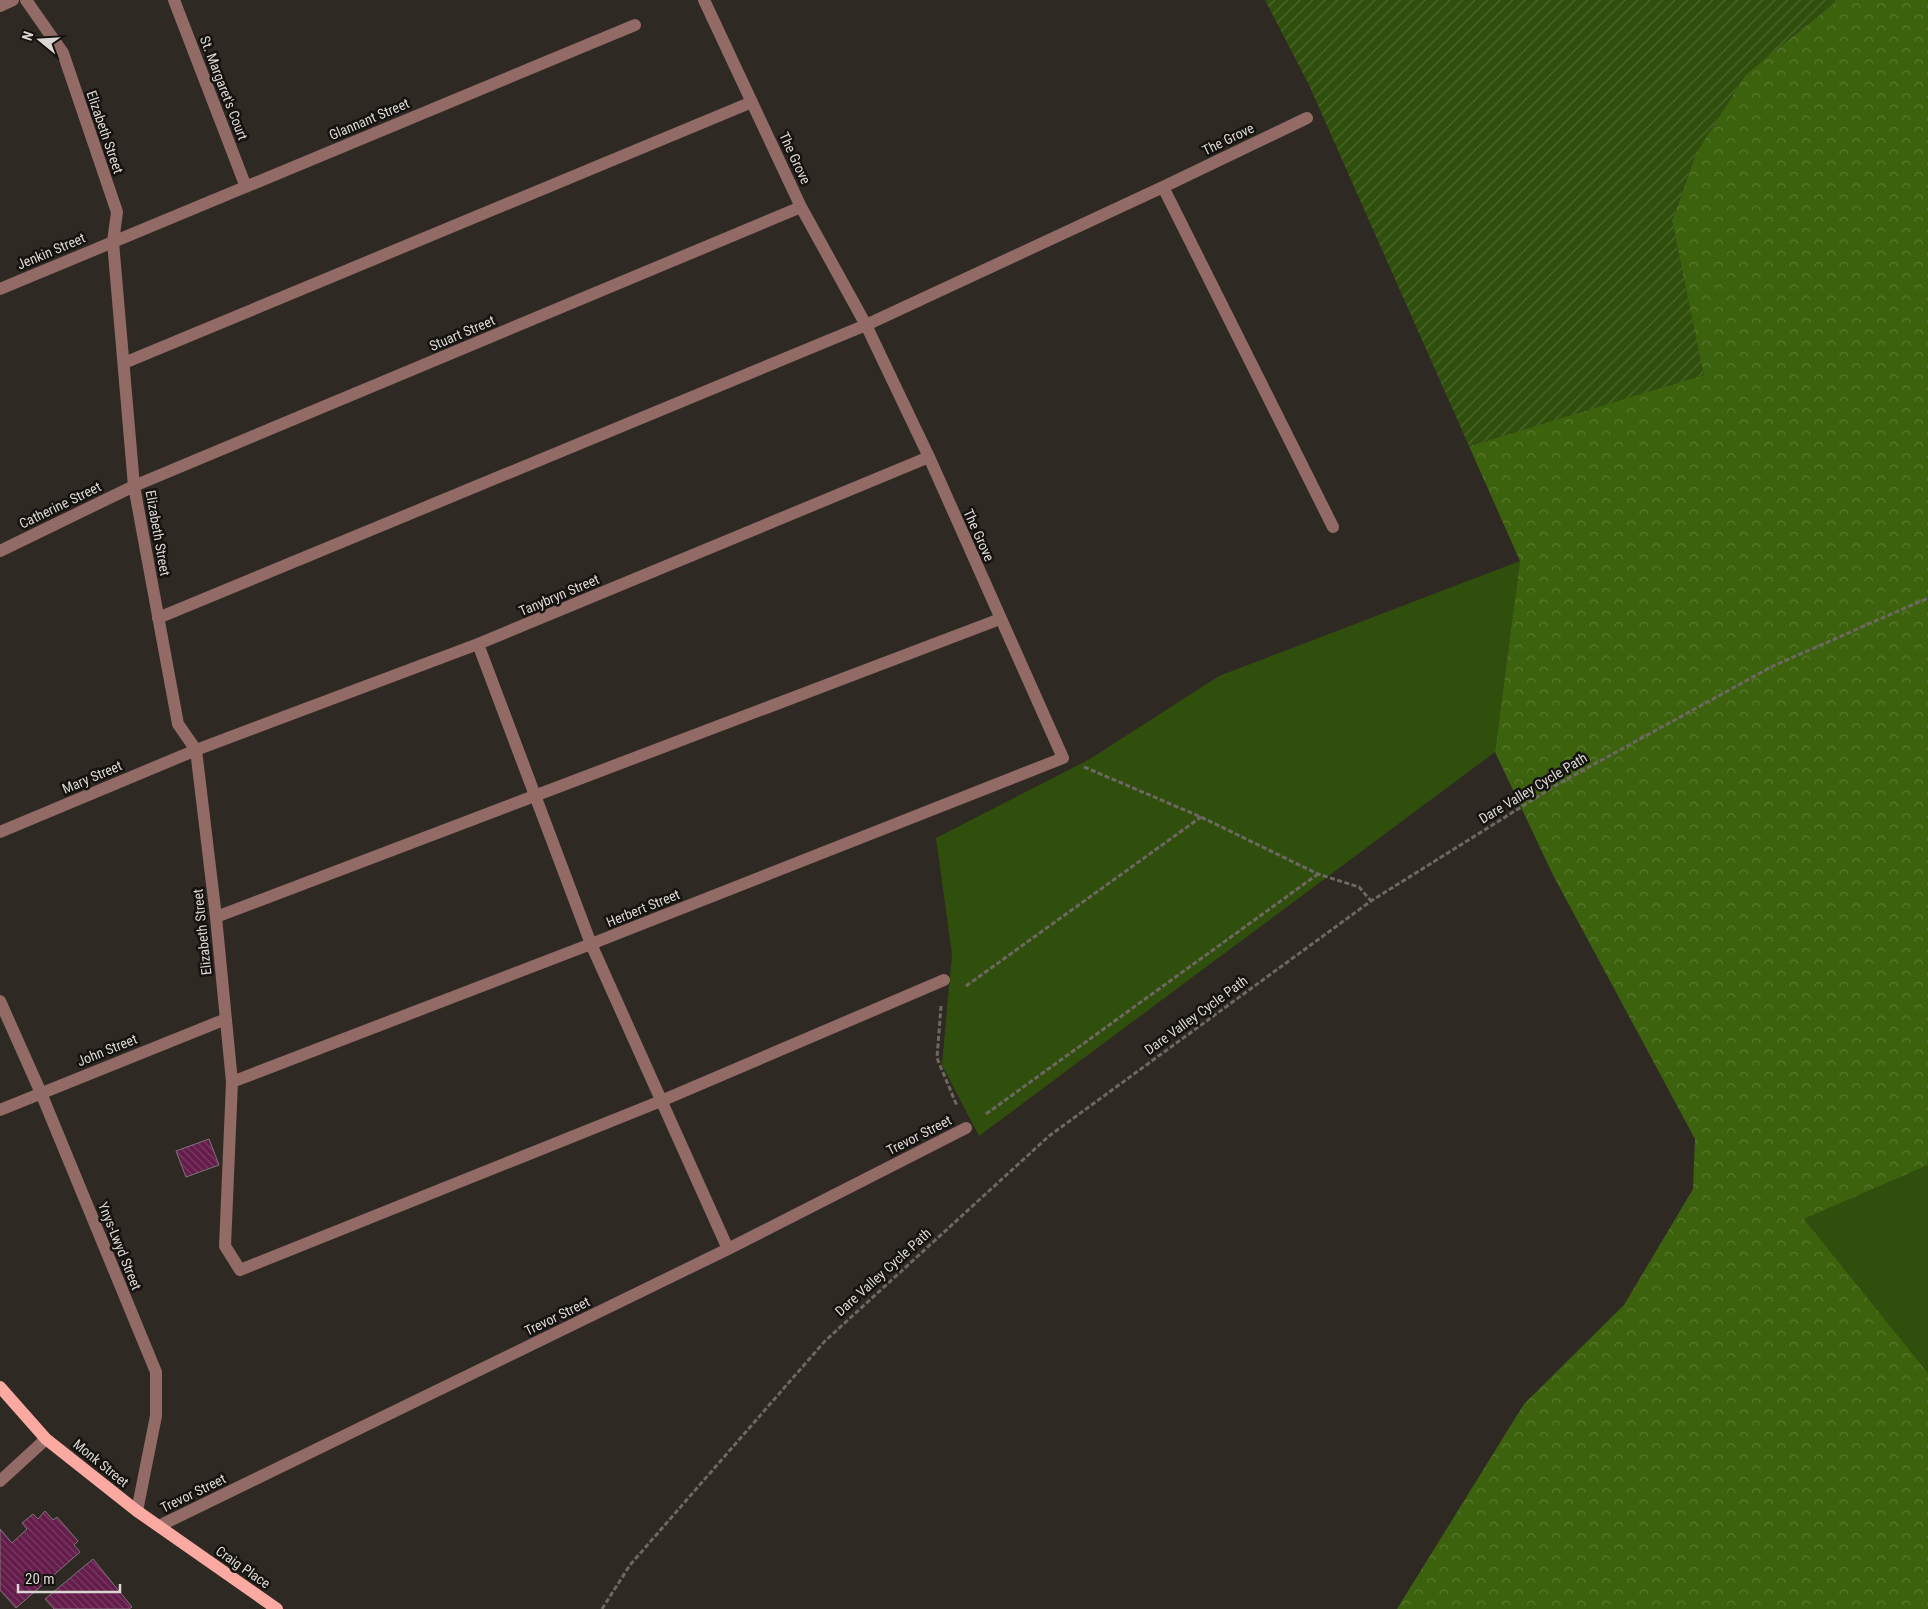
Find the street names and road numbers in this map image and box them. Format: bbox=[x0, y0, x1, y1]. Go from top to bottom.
street label: St. Margaret's Court bbox=[197, 34, 251, 142]
street label: Elizabeth Street bbox=[83, 88, 127, 176]
street label: Glannant Street bbox=[327, 95, 411, 143]
street label: The Grove bbox=[1199, 119, 1257, 158]
street label: The Grove bbox=[776, 129, 814, 187]
street label: Jenkin Street bbox=[15, 229, 87, 273]
street label: Stuart Street bbox=[427, 312, 497, 354]
street label: Catherine Street bbox=[17, 478, 103, 532]
street label: Elizabeth Street bbox=[143, 489, 173, 577]
street label: The Grove bbox=[960, 506, 998, 564]
street label: Tanybryn Street bbox=[516, 571, 602, 619]
street label: Dare Valley Cycle Path bbox=[1476, 749, 1590, 827]
street label: Mary Street bbox=[60, 757, 124, 797]
street label: Herbert Street bbox=[604, 886, 682, 930]
street label: Elizabeth Street bbox=[190, 888, 214, 976]
street label: Dare Valley Cycle Path bbox=[1141, 972, 1251, 1058]
street label: John Street bbox=[75, 1031, 139, 1069]
street label: Trevor Street bbox=[884, 1112, 954, 1158]
street label: Ynys-Lwyd Street bbox=[95, 1200, 145, 1292]
street label: Dare Valley Cycle Path bbox=[832, 1225, 934, 1319]
street label: Trevor Street bbox=[522, 1293, 592, 1339]
street label: Monk Street bbox=[70, 1436, 132, 1490]
street label: Trevor Street bbox=[158, 1470, 228, 1516]
street label: Craig Place bbox=[213, 1542, 274, 1592]

